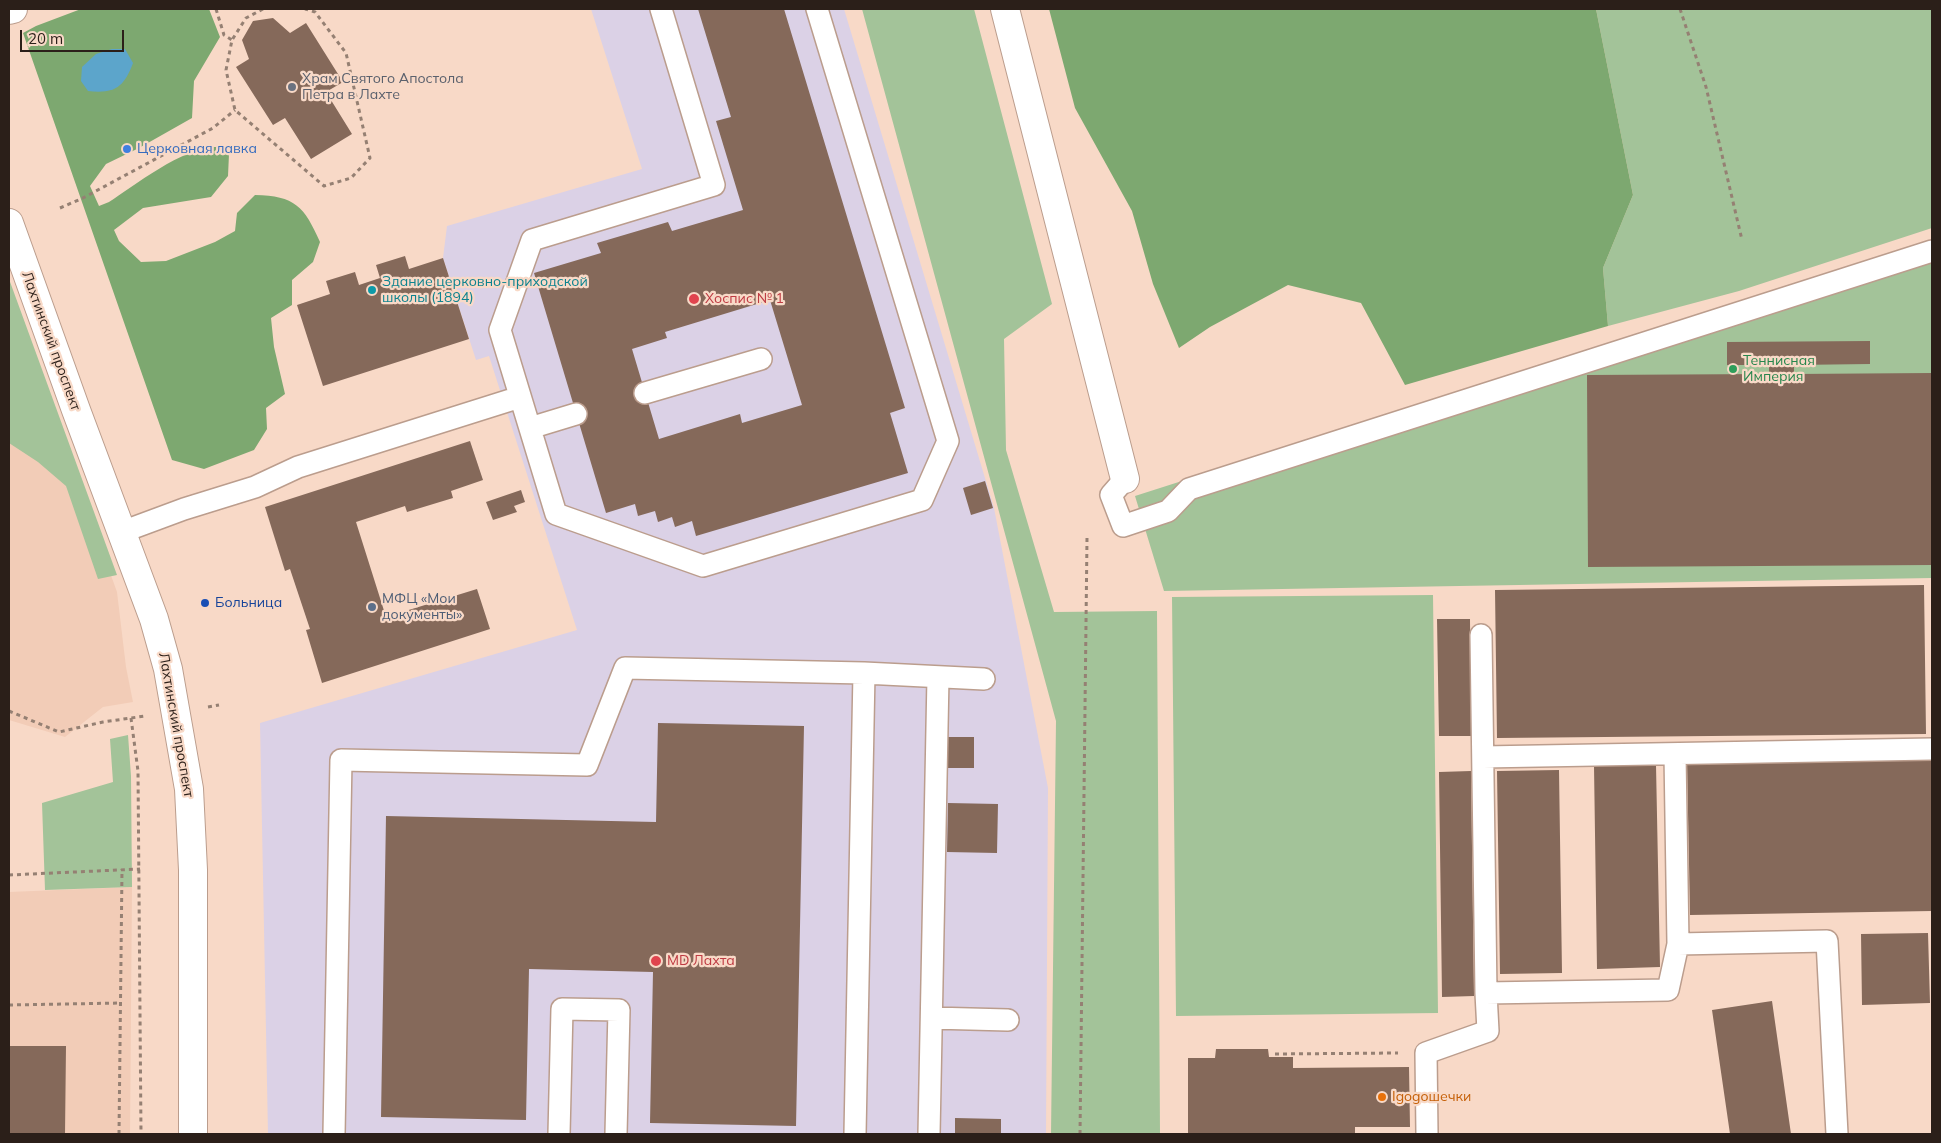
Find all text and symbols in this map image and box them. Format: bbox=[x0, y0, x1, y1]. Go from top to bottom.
scale bar bbox=[22, 20, 126, 52]
text: 20 m bbox=[28, 29, 63, 48]
place label: Храм Святого Апостола Петра в Лахте bbox=[302, 71, 464, 104]
marker: Храм Святого Апостола Петра в Лахте bbox=[286, 81, 298, 93]
place label: Церковная лавка bbox=[137, 141, 257, 157]
marker: Церковная лавка bbox=[121, 143, 133, 155]
street label: Лахтинский проспект bbox=[18, 269, 84, 413]
place label: Здание церковно-приходской школы (1894) bbox=[382, 274, 588, 306]
marker: Здание церковно-приходской школы (1894) bbox=[366, 284, 378, 296]
place label: Хоспис № 1 bbox=[705, 291, 784, 307]
marker: Хоспис № 1 bbox=[687, 292, 701, 306]
place label: Теннисная Империя bbox=[1743, 353, 1815, 386]
marker: Теннисная Империя bbox=[1727, 363, 1739, 375]
place label: МФЦ «Мои документы» bbox=[382, 591, 462, 624]
place label: Больница bbox=[215, 595, 282, 611]
marker: Больница bbox=[199, 597, 211, 609]
marker: МФЦ «Мои документы» bbox=[366, 601, 378, 613]
street label: Лахтинский проспект bbox=[155, 651, 197, 799]
place label: MD Лахта bbox=[667, 953, 735, 969]
marker: MD Лахта bbox=[649, 954, 663, 968]
place label: Igogoшечки bbox=[1392, 1089, 1471, 1105]
marker: Igogoшечки bbox=[1376, 1091, 1388, 1103]

